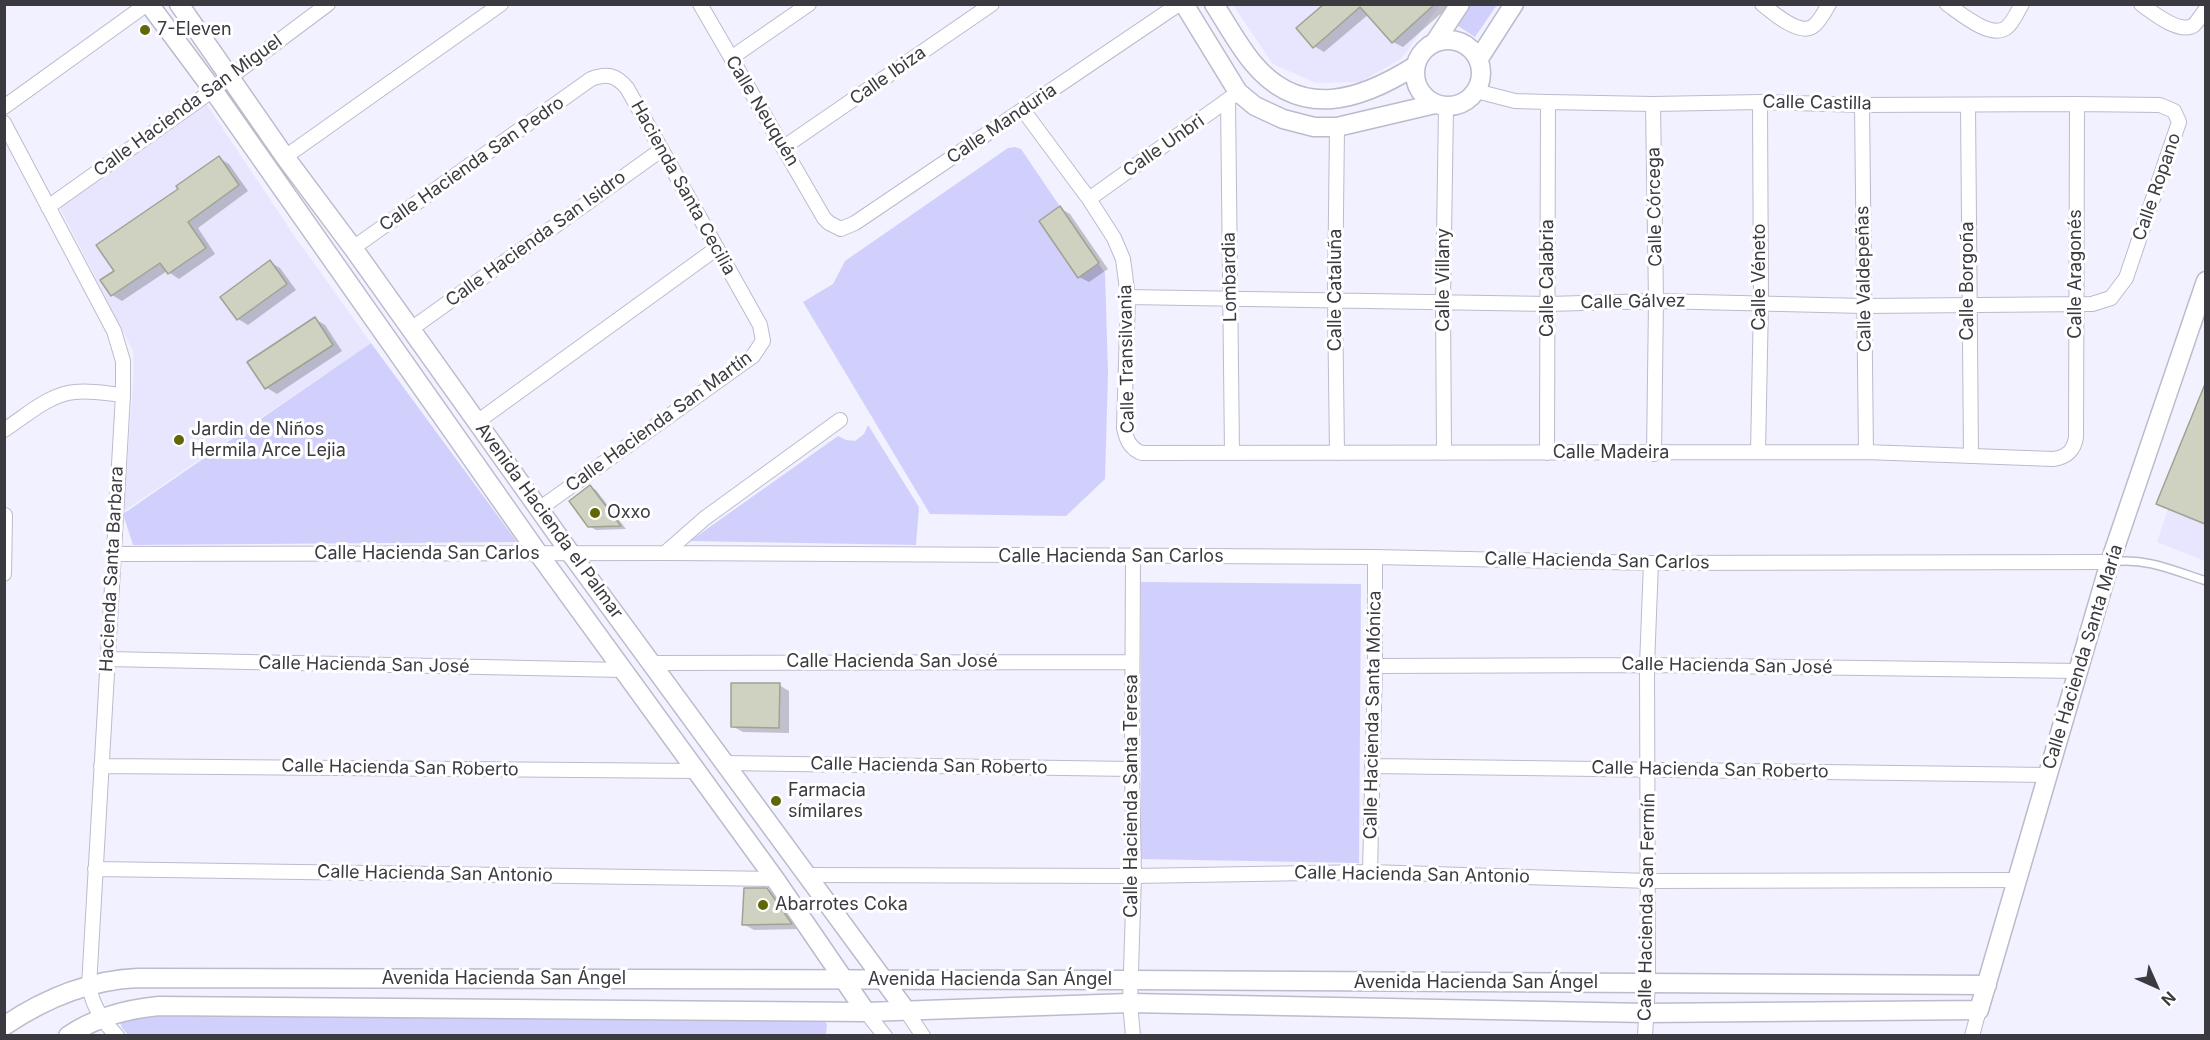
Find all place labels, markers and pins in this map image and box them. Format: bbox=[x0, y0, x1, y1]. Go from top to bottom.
place label: 7-Eleven bbox=[157, 19, 232, 41]
marker: 7-Eleven bbox=[138, 23, 152, 37]
place label: Jardin de Niños Hermila Arce Lejia bbox=[191, 419, 346, 462]
marker: Jardin de Niños Hermila Arce Lejia bbox=[172, 433, 186, 447]
place label: Oxxo bbox=[607, 502, 651, 524]
marker: Oxxo bbox=[588, 506, 602, 520]
place label: Farmacia símilares bbox=[788, 780, 866, 822]
marker: Farmacia símilares bbox=[769, 794, 783, 808]
place label: Abarrotes Coka bbox=[775, 894, 908, 916]
marker: Abarrotes Coka bbox=[756, 898, 770, 912]

